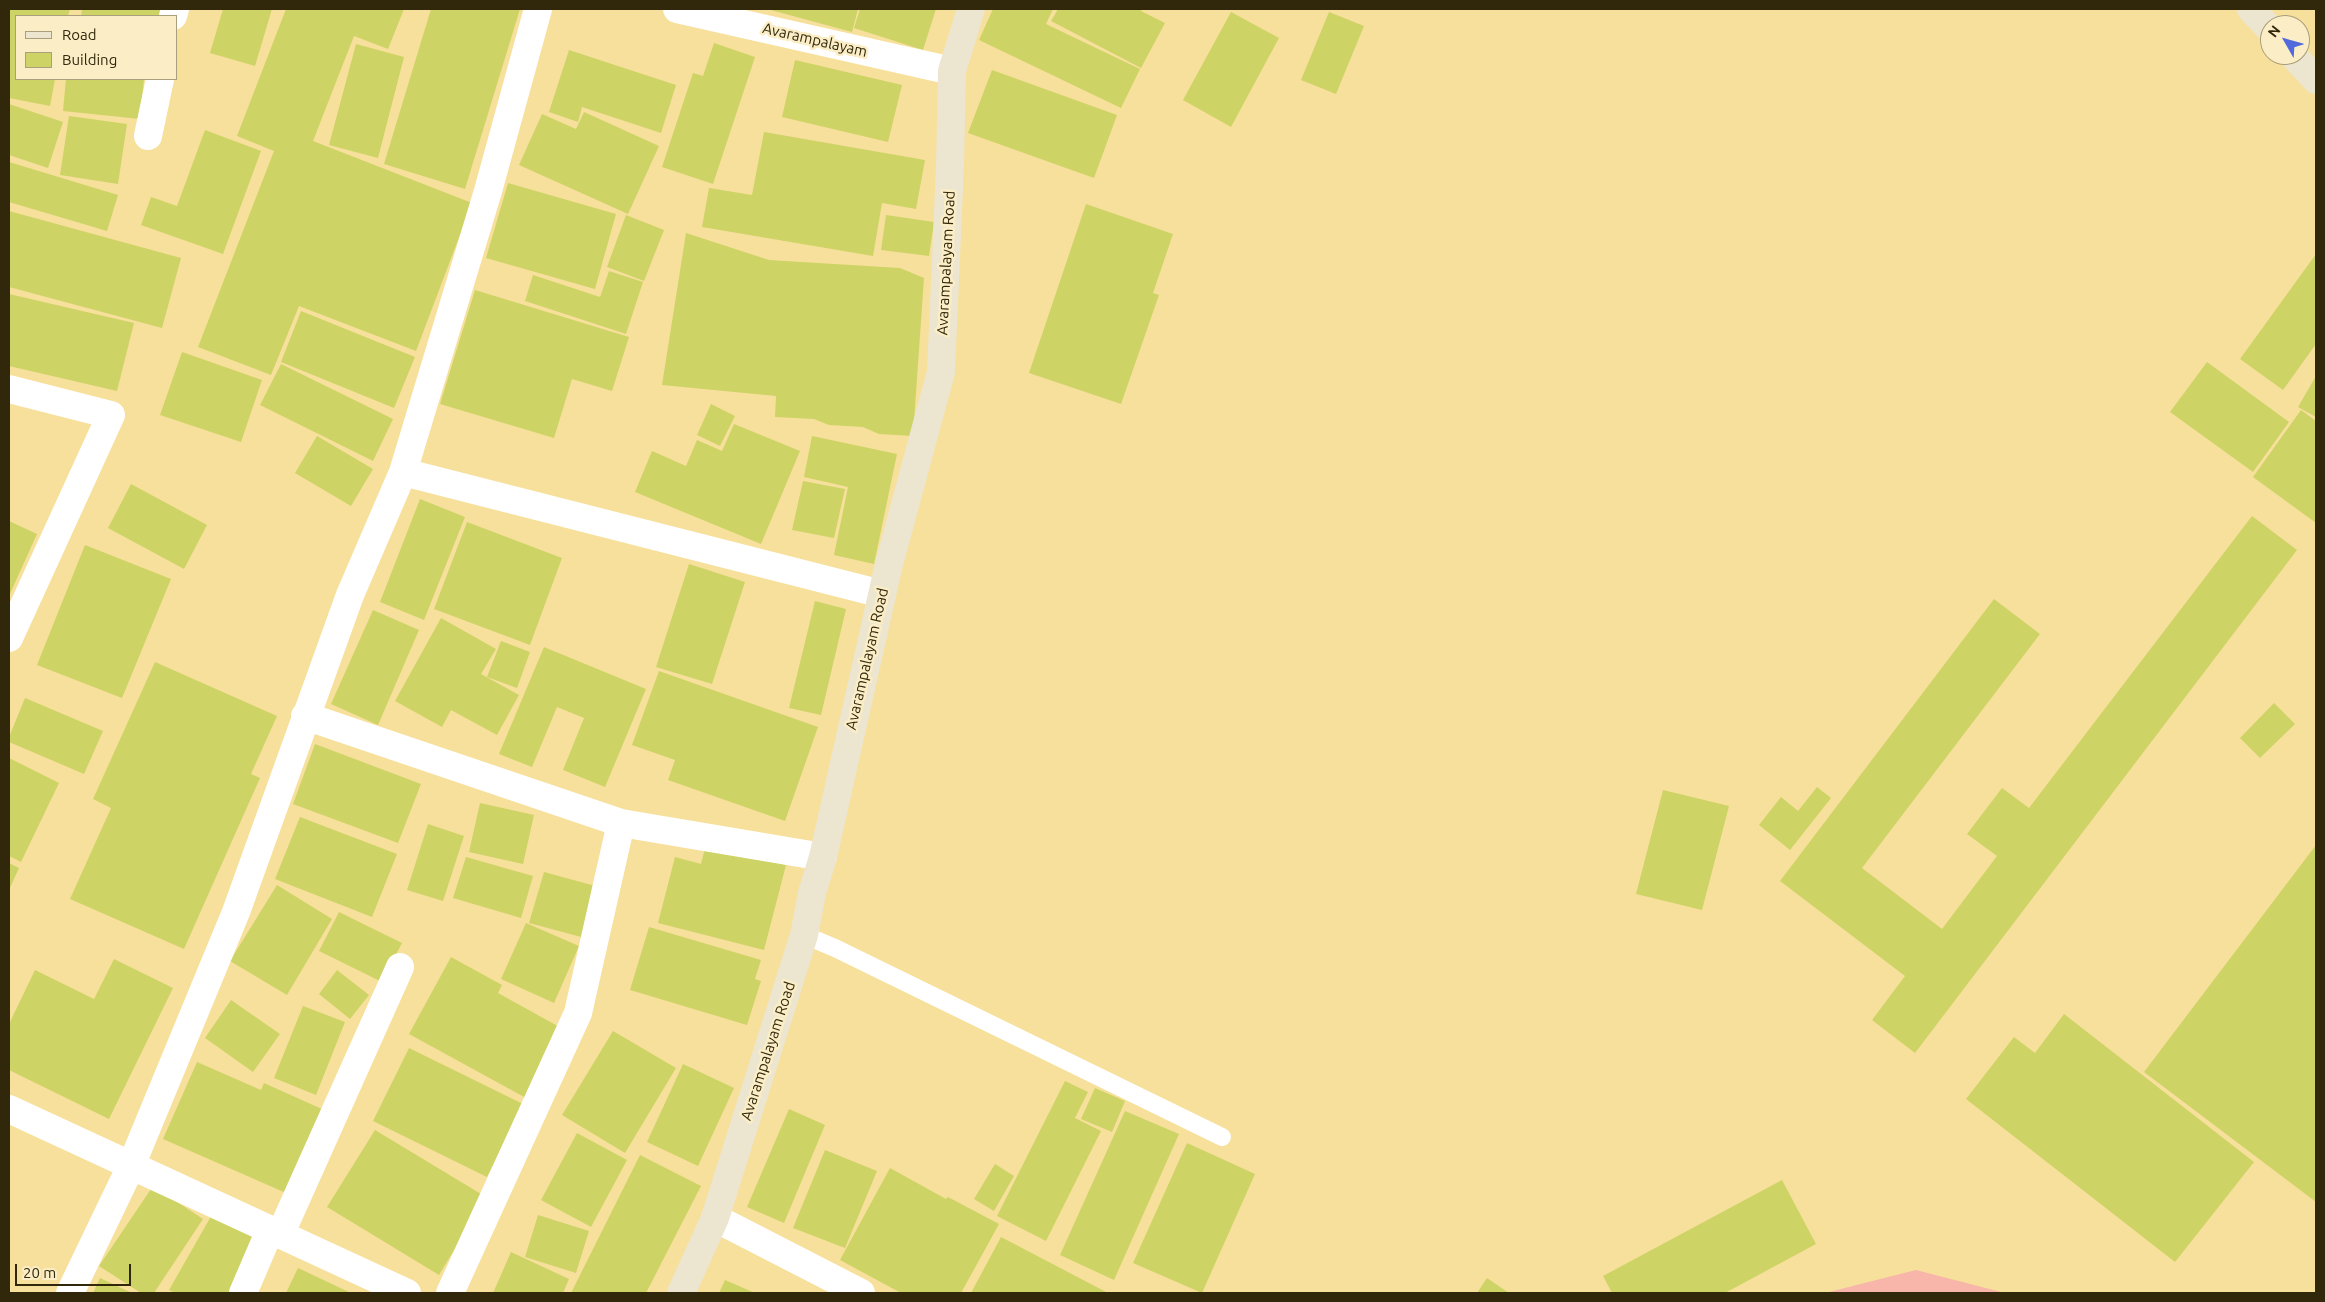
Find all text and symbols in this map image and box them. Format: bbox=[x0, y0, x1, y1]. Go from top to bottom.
legend bbox=[15, 15, 178, 80]
north arrow bbox=[2260, 15, 2310, 65]
street label: Avarampalayam bbox=[761, 19, 869, 61]
text: N bbox=[2264, 22, 2283, 40]
text: Road bbox=[62, 26, 97, 43]
text: Building bbox=[62, 51, 117, 68]
street label: Avarampalayam Road bbox=[933, 190, 959, 336]
street label: Avarampalayam Road bbox=[842, 586, 892, 732]
street label: Avarampalayam Road bbox=[737, 979, 799, 1123]
scale bar bbox=[18, 1254, 134, 1286]
text: 20 m bbox=[23, 1264, 56, 1281]

